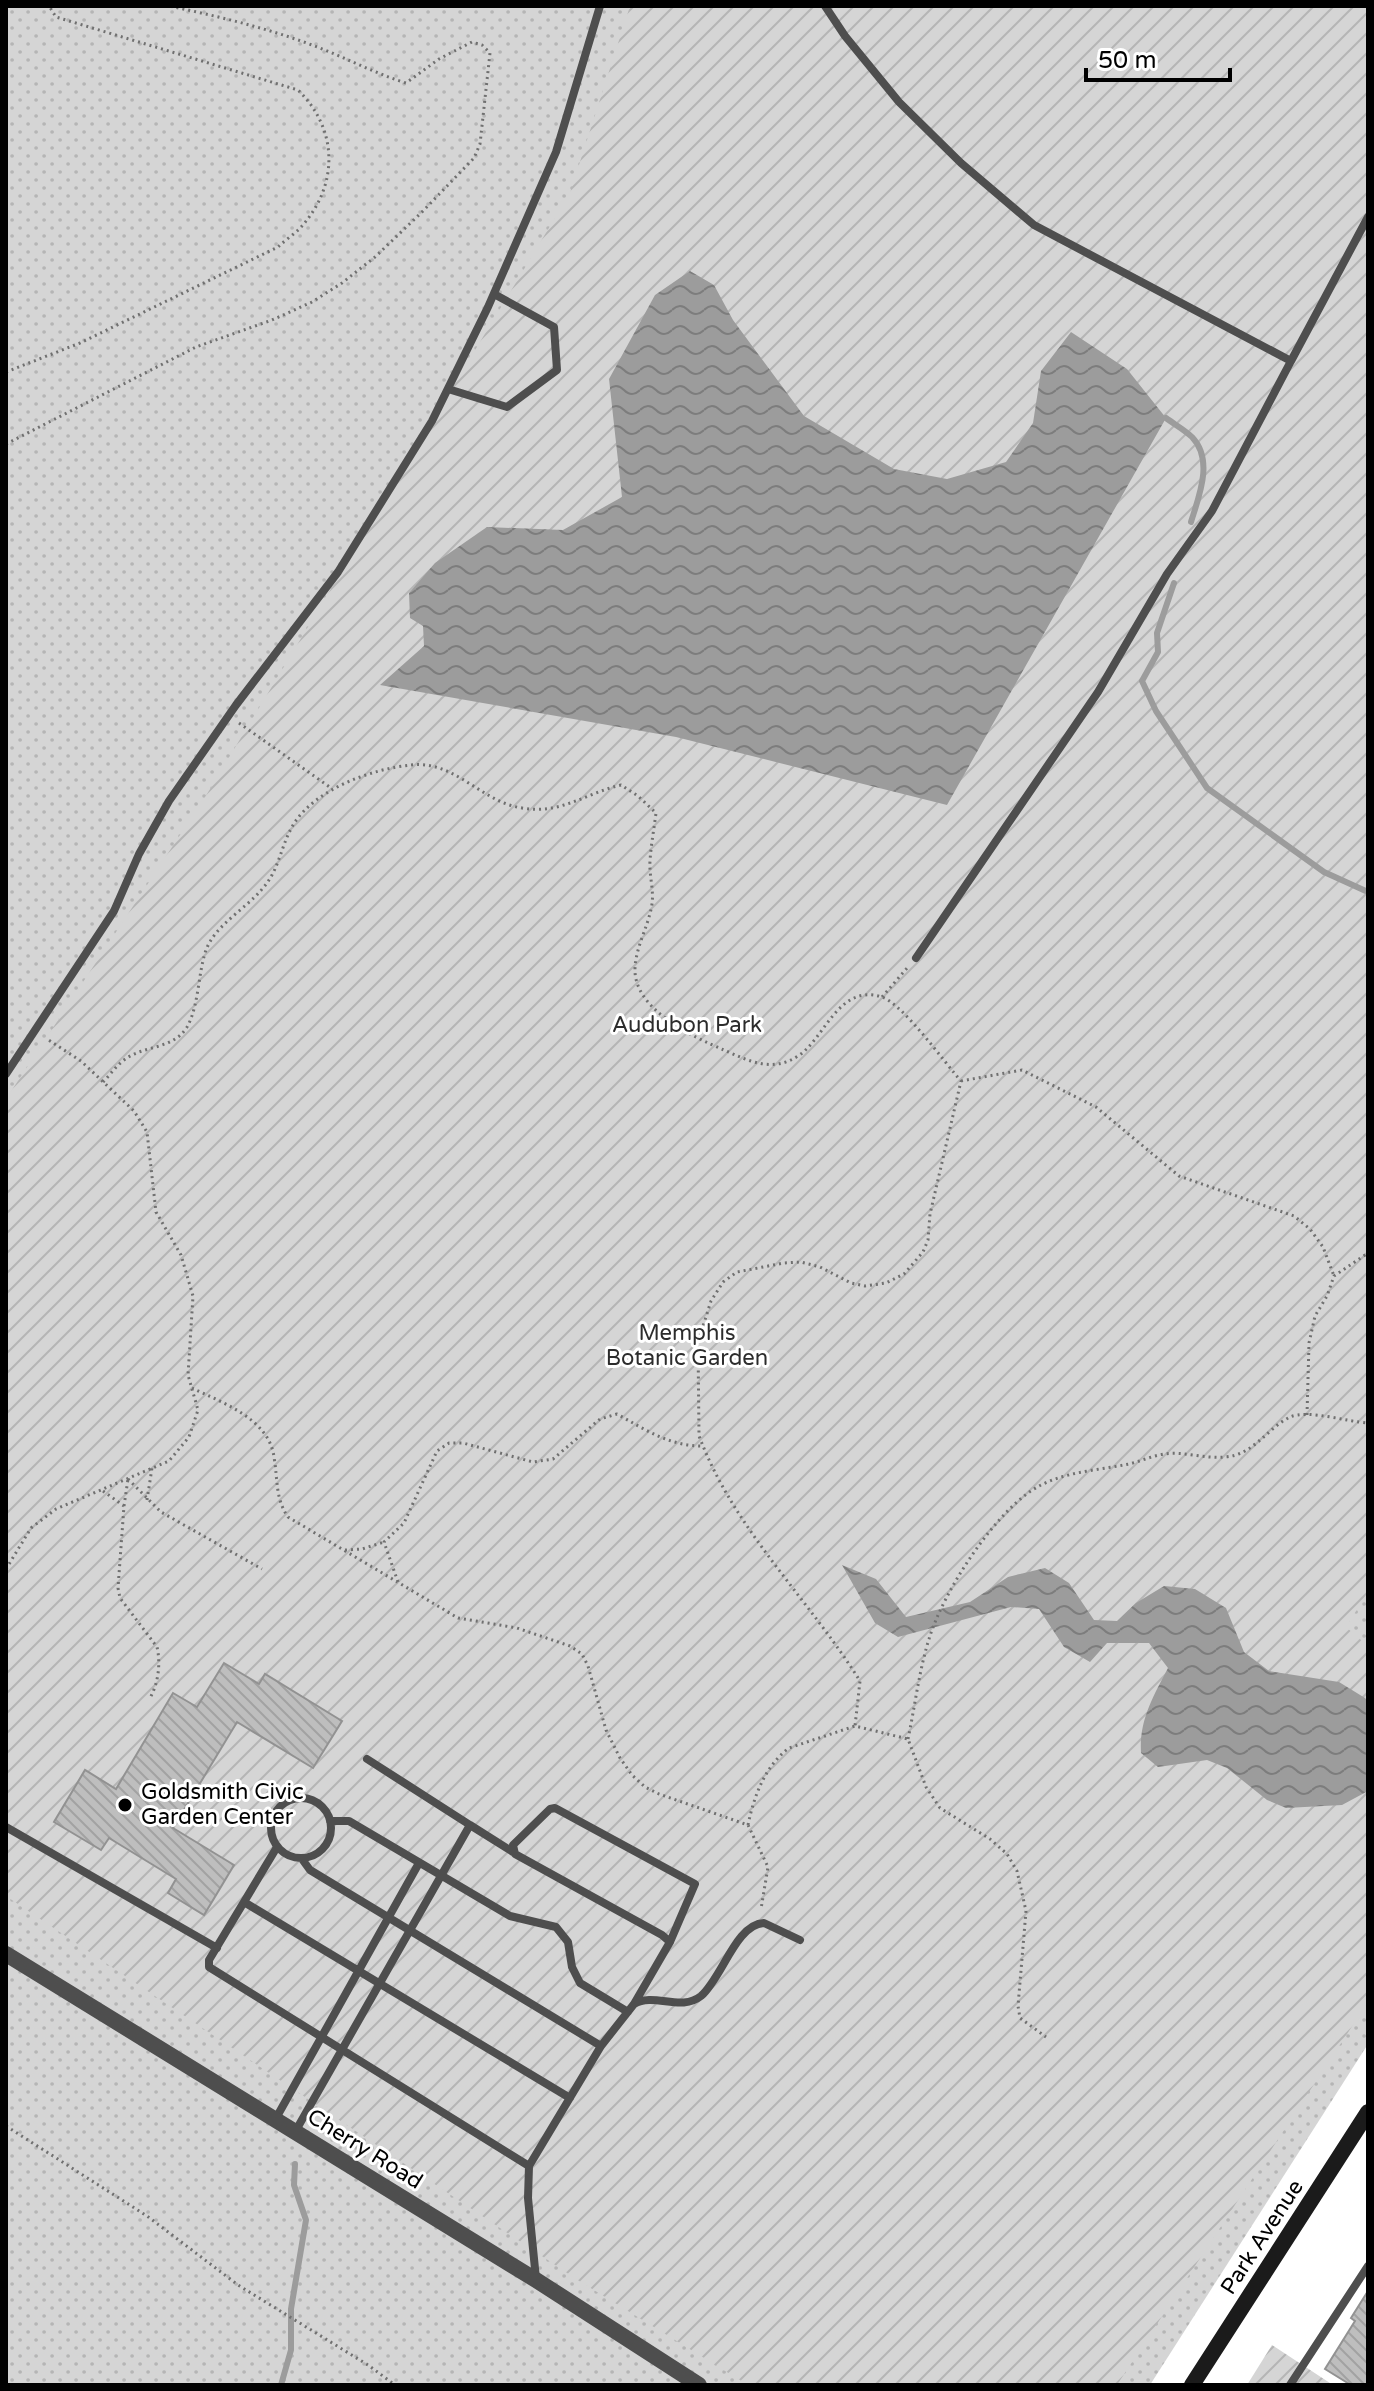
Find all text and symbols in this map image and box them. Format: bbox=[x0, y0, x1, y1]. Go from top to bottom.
scale bar bbox=[1086, 32, 1230, 82]
text: 50 m bbox=[1098, 46, 1156, 75]
park label: Audubon Park bbox=[612, 1012, 762, 1038]
park label: Memphis Botanic Garden bbox=[606, 1320, 768, 1371]
place label: Goldsmith Civic Garden Center bbox=[141, 1779, 304, 1830]
marker: Goldsmith Civic Garden Center bbox=[116, 1796, 134, 1814]
street label: Cherry Road bbox=[303, 2103, 427, 2195]
street label: Park Avenue bbox=[1215, 2175, 1309, 2299]

